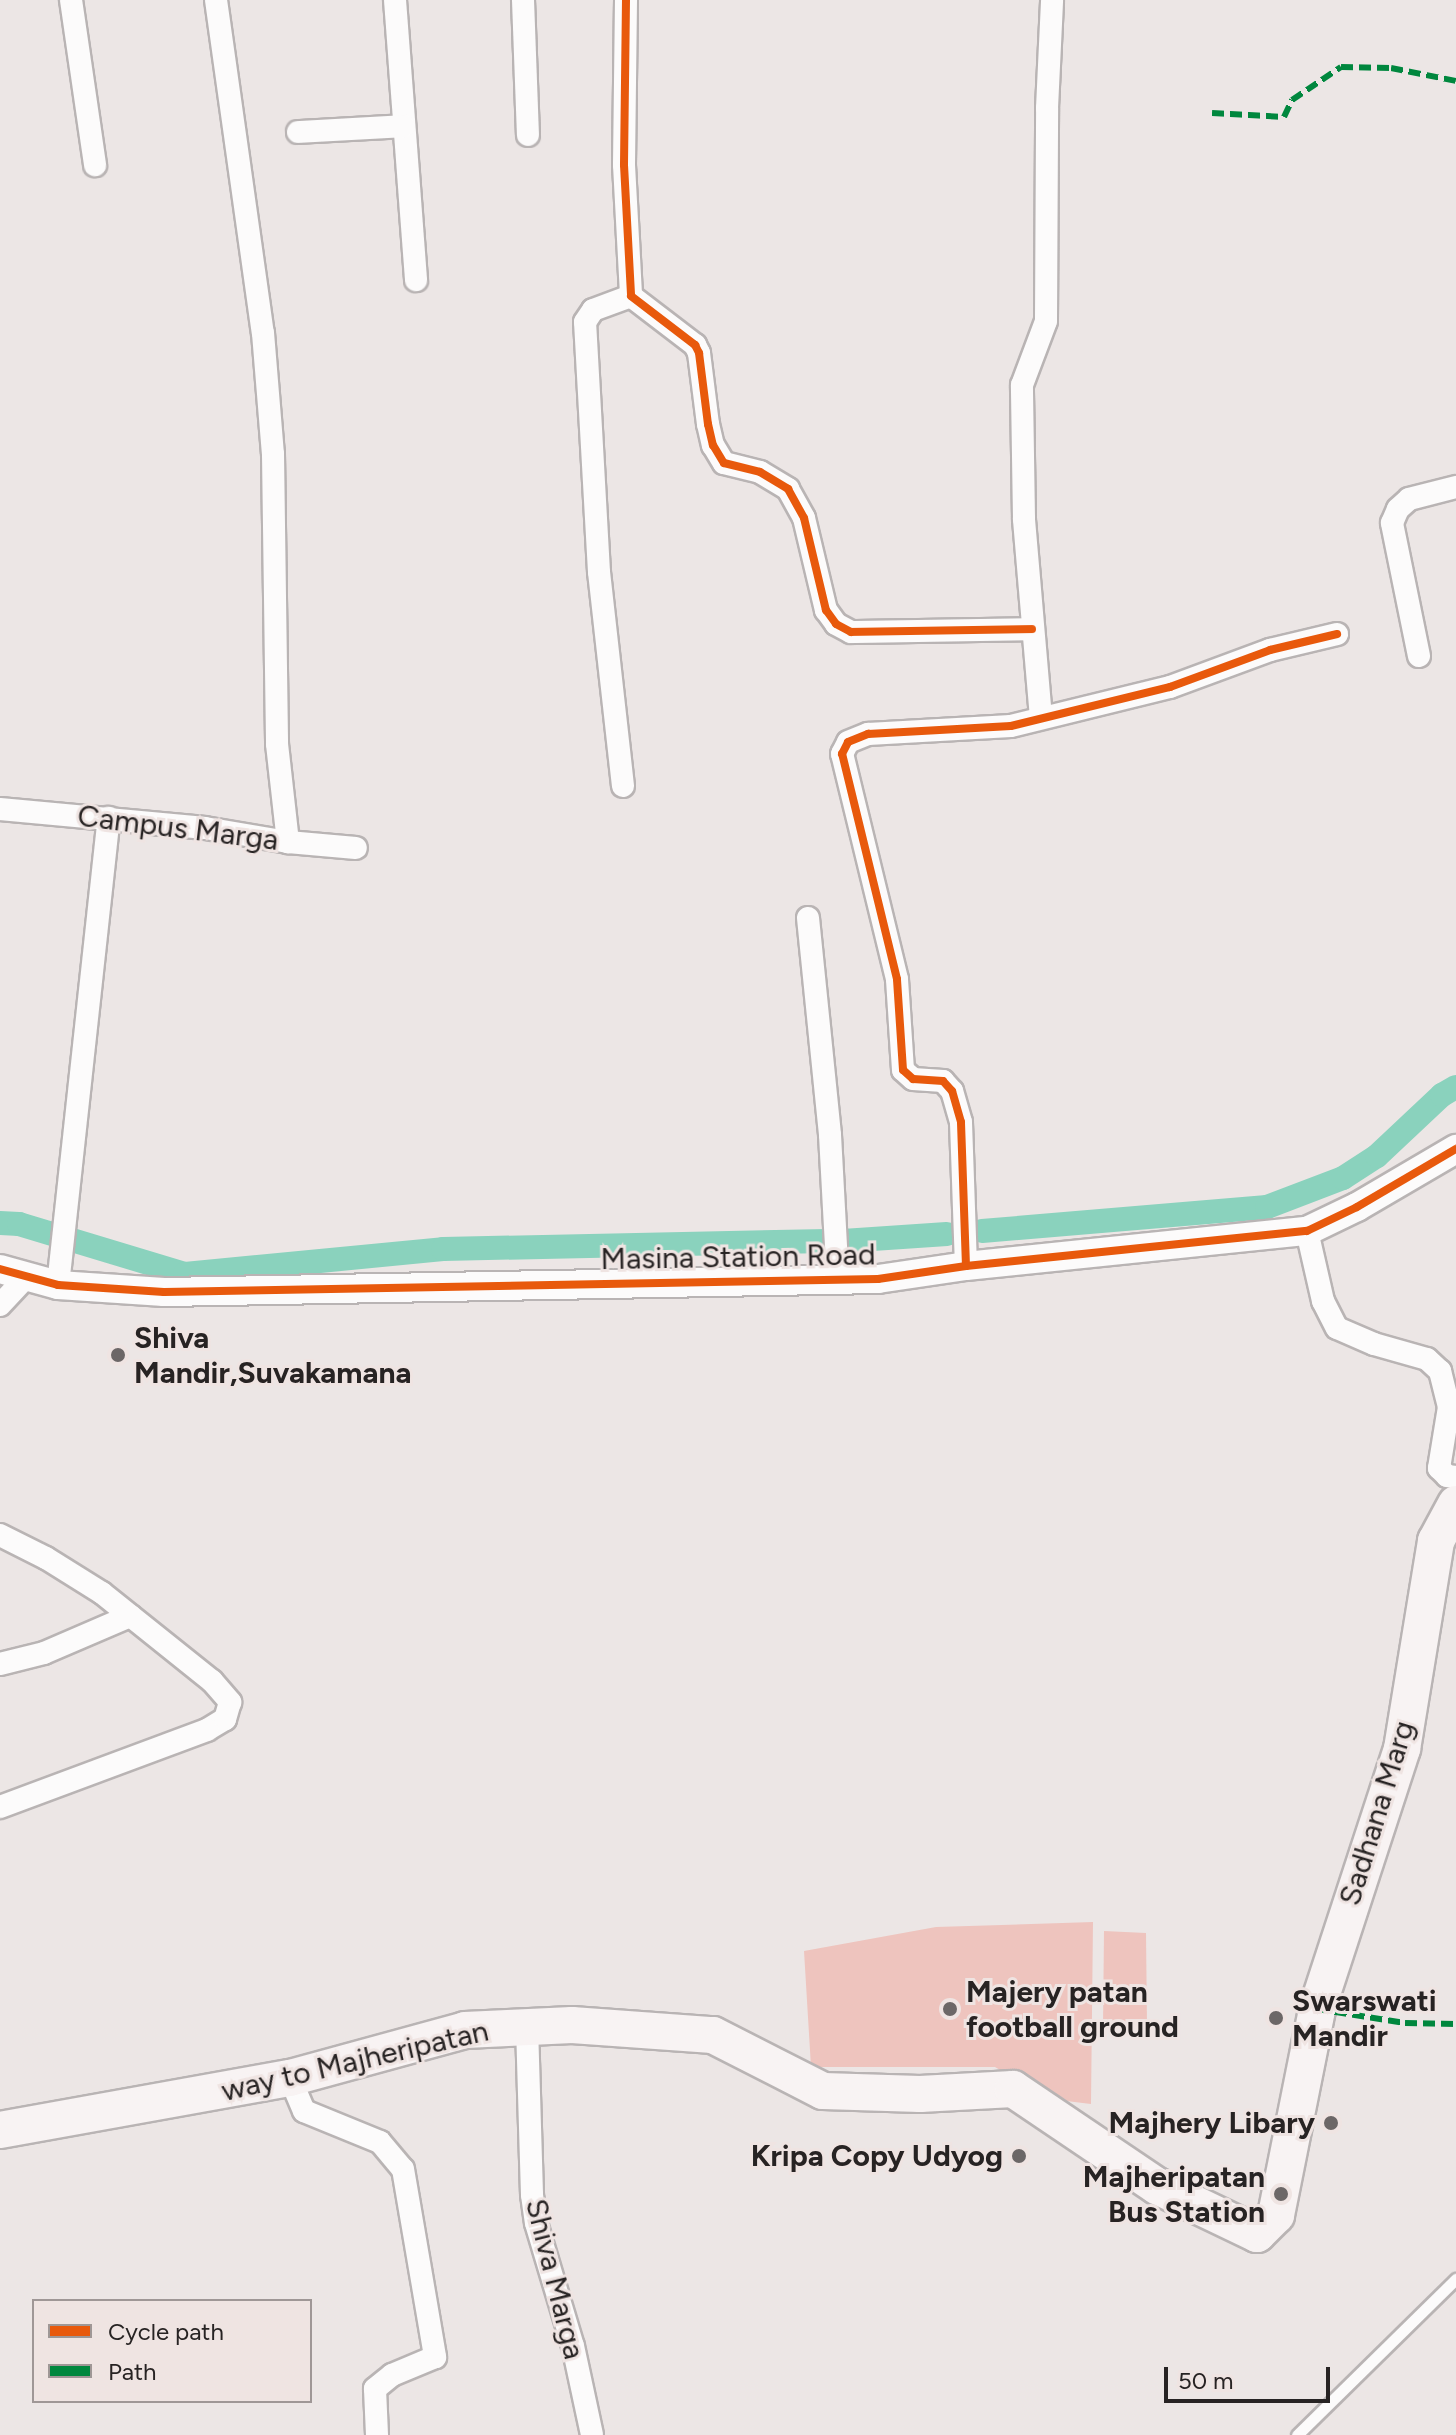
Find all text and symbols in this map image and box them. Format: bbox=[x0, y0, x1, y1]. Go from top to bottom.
street label: Campus Marga bbox=[76, 798, 280, 858]
street label: Masina Station Road bbox=[600, 1237, 876, 1277]
place label: Shiva Mandir,Suvakamana bbox=[134, 1320, 411, 1390]
marker: Shiva Mandir,Suvakamana bbox=[109, 1346, 127, 1364]
street label: Sadhana Marg bbox=[1332, 1716, 1422, 1910]
place label: Majery patan football ground bbox=[966, 1974, 1179, 2044]
place label: Swarswati Mandir bbox=[1292, 1983, 1437, 2054]
marker: Majery patan football ground bbox=[941, 2000, 959, 2018]
marker: Swarswati Mandir bbox=[1267, 2009, 1285, 2027]
street label: way to Majheripatan bbox=[218, 2013, 492, 2109]
place label: Majhery Libary bbox=[1109, 2105, 1315, 2141]
marker: Majhery Libary bbox=[1322, 2114, 1340, 2132]
place label: Kripa Copy Udyog bbox=[751, 2138, 1003, 2174]
marker: Kripa Copy Udyog bbox=[1010, 2147, 1028, 2165]
place label: Majheripatan Bus Station bbox=[1083, 2159, 1265, 2230]
marker: Majheripatan Bus Station bbox=[1272, 2185, 1290, 2203]
street label: Shiva Marga bbox=[518, 2195, 592, 2363]
legend bbox=[32, 2299, 312, 2403]
text: Cycle path bbox=[108, 2317, 224, 2346]
scale bar bbox=[1168, 2351, 1334, 2401]
text: Path bbox=[108, 2357, 156, 2386]
text: 50 m bbox=[1178, 2366, 1234, 2395]

